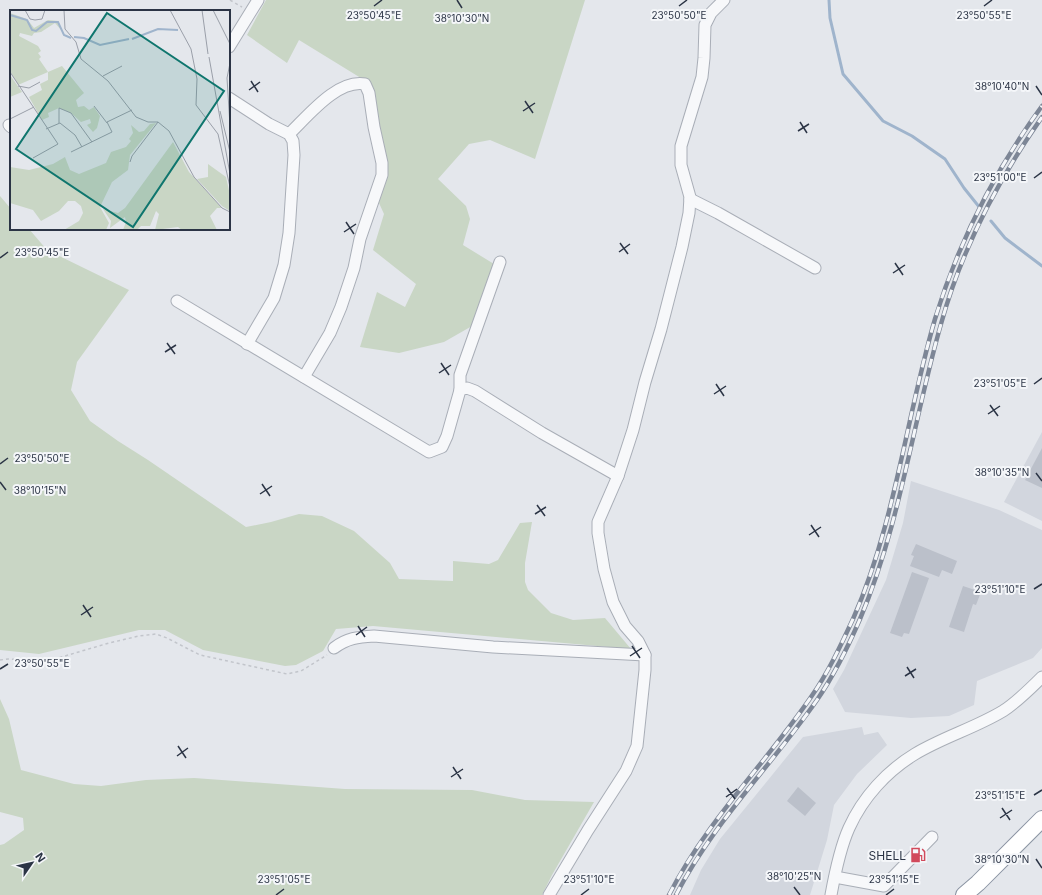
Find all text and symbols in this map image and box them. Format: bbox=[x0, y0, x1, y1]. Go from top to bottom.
text: 23°50'45"E bbox=[347, 9, 401, 21]
text: 23°50'50"E bbox=[651, 9, 707, 21]
text: 23°50'55"E bbox=[957, 9, 1011, 21]
inset map bbox=[10, 10, 230, 230]
text: 38°10'30"N bbox=[435, 12, 489, 24]
text: 38°10'40"N bbox=[975, 80, 1029, 92]
text: 23°51'00"E bbox=[973, 171, 1027, 183]
text: 23°50'45"E bbox=[15, 246, 69, 258]
text: 23°51'05"E bbox=[974, 377, 1026, 389]
text: 23°50'50"E bbox=[14, 452, 70, 464]
text: 38°10'35"N bbox=[975, 466, 1029, 478]
text: 38°10'15"N bbox=[14, 484, 66, 496]
text: 23°51'10"E bbox=[975, 583, 1025, 595]
text: 23°50'55"E bbox=[15, 657, 69, 669]
text: 23°51'15"E bbox=[975, 789, 1025, 801]
north arrow bbox=[12, 843, 52, 883]
fuel station icon: SHELL bbox=[909, 846, 927, 864]
place label: SHELL bbox=[869, 848, 906, 863]
text: N bbox=[32, 850, 48, 865]
text: 38°10'30"N bbox=[975, 853, 1029, 865]
text: 38°10'25"N bbox=[767, 870, 821, 882]
text: 23°51'05"E bbox=[258, 873, 310, 885]
text: 23°51'10"E bbox=[564, 873, 614, 885]
text: 23°51'15"E bbox=[869, 873, 919, 885]

